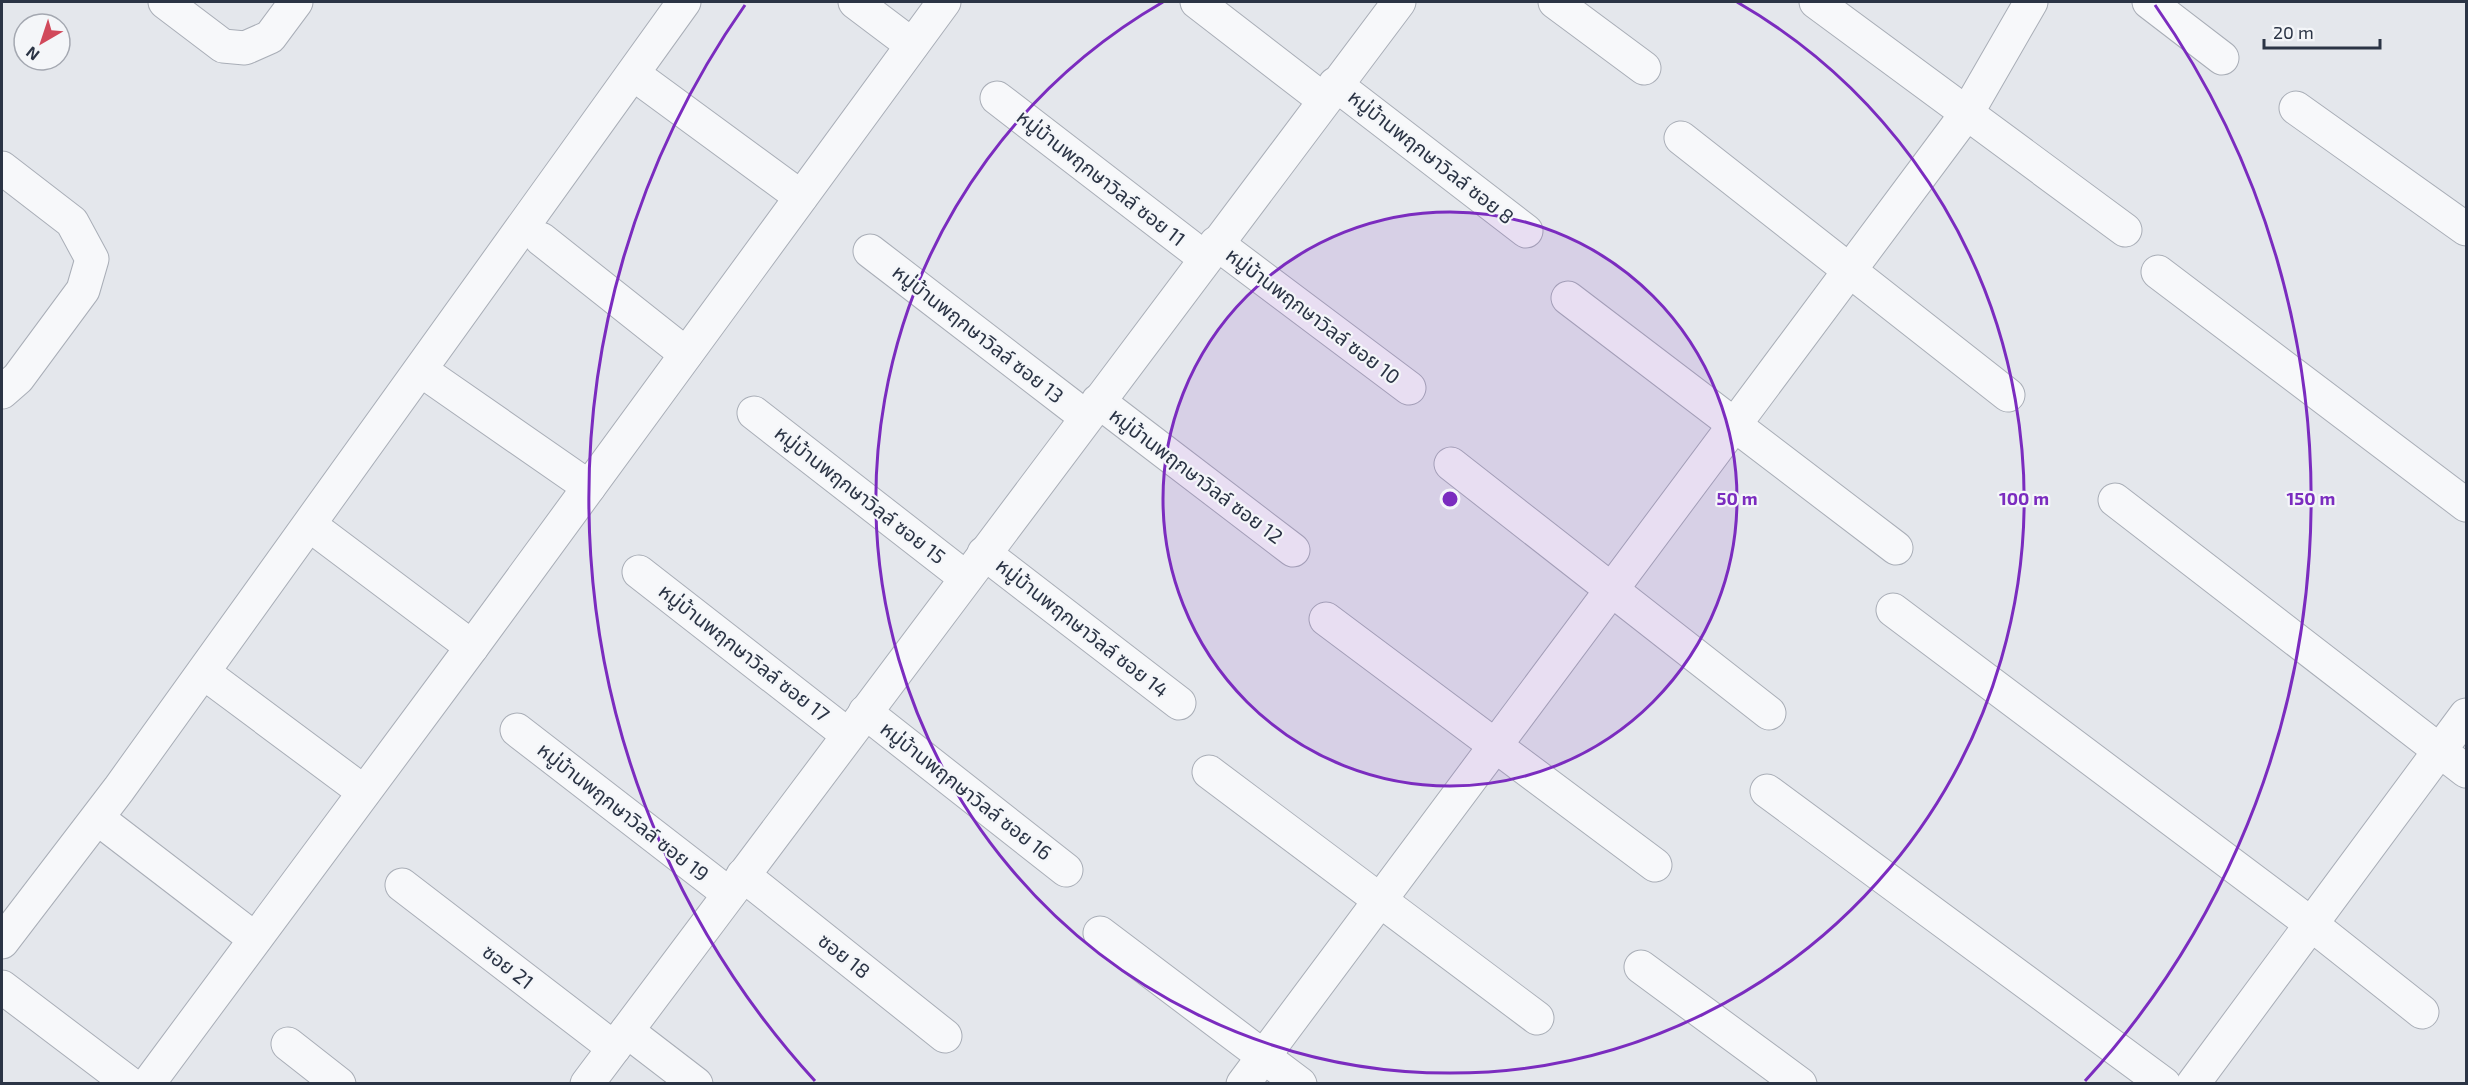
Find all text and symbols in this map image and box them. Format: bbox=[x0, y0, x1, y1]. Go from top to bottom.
north arrow bbox=[12, 12, 72, 72]
scale bar bbox=[2264, 12, 2380, 50]
text: 20 m bbox=[2273, 21, 2314, 43]
text: N bbox=[22, 43, 43, 65]
street label: หมู่บ้านพฤกษาวิลล์ ซอย 8 bbox=[1343, 84, 1519, 230]
street label: หมู่บ้านพฤกษาวิลล์ ซอย 11 bbox=[1011, 104, 1191, 252]
street label: หมู่บ้านพฤกษาวิลล์ ซอย 10 bbox=[1221, 242, 1405, 390]
street label: หมู่บ้านพฤกษาวิลล์ ซอย 13 bbox=[887, 259, 1069, 409]
street label: หมู่บ้านพฤกษาวิลล์ ซอย 12 bbox=[1104, 402, 1288, 550]
street label: หมู่บ้านพฤกษาวิลล์ ซอย 15 bbox=[769, 420, 951, 570]
text: 50 m bbox=[1716, 487, 1758, 509]
text: 100 m bbox=[1999, 487, 2049, 509]
text: 150 m bbox=[2287, 487, 2335, 509]
centre of rings bbox=[1440, 489, 1460, 509]
street label: หมู่บ้านพฤกษาวิลล์ ซอย 14 bbox=[991, 553, 1173, 703]
street label: หมู่บ้านพฤกษาวิลล์ ซอย 17 bbox=[653, 578, 835, 728]
street label: หมู่บ้านพฤกษาวิลล์ ซอย 16 bbox=[875, 716, 1057, 866]
street label: หมู่บ้านพฤกษาวิลล์ ซอย 19 bbox=[532, 737, 714, 887]
street label: ซอย 18 bbox=[814, 928, 875, 983]
street label: ซอย 21 bbox=[478, 939, 539, 994]

